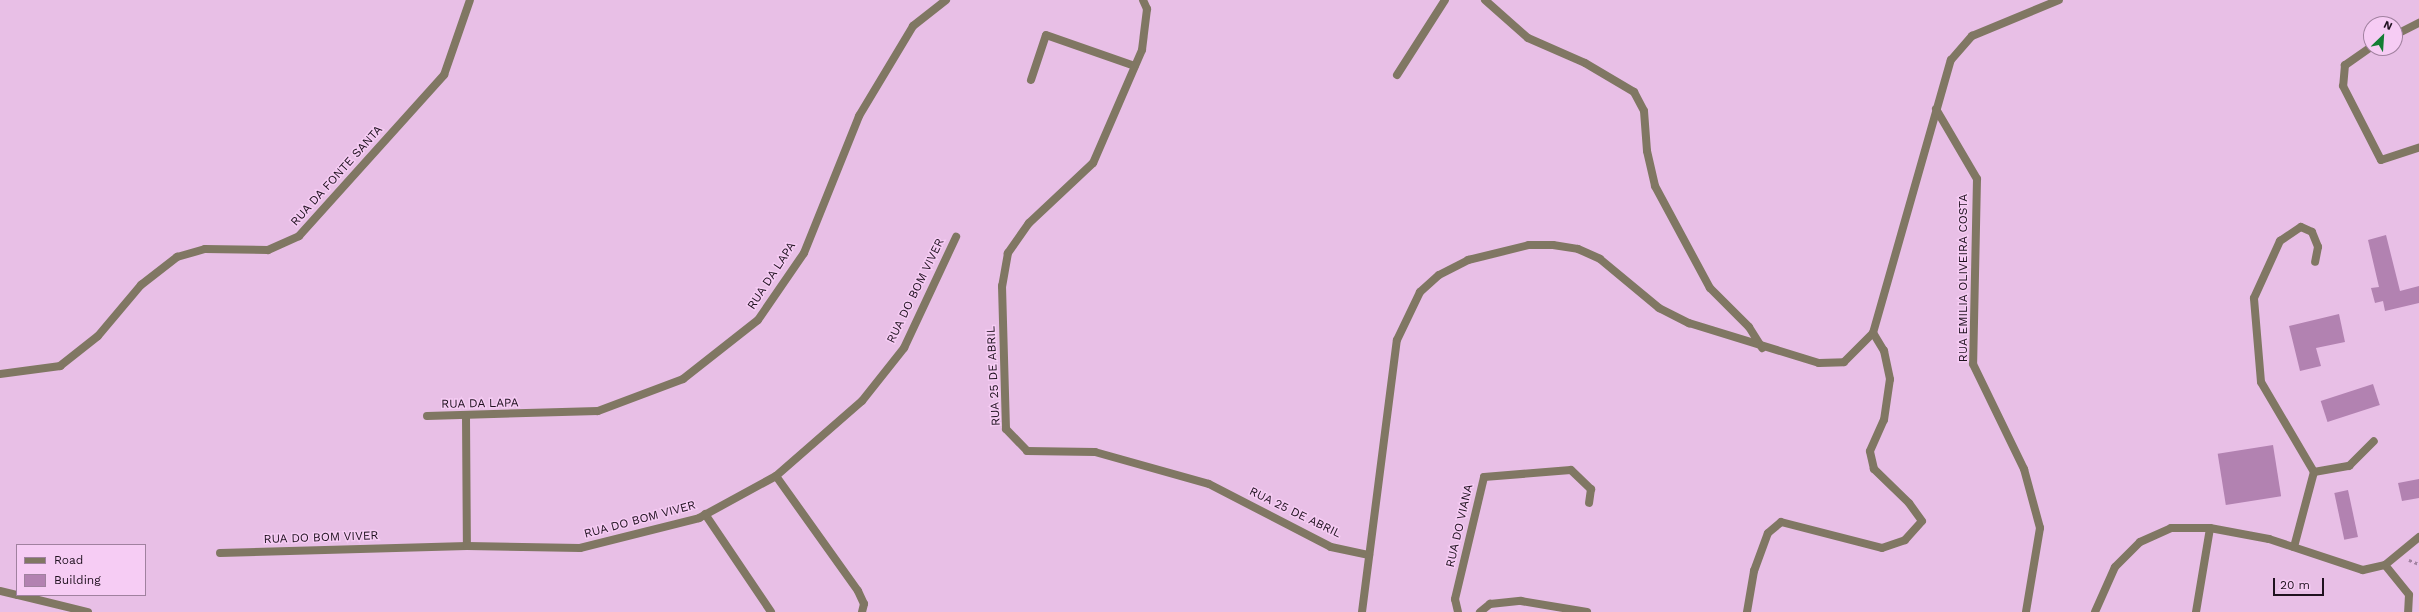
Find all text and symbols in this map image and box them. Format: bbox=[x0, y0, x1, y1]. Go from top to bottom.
north arrow bbox=[2363, 16, 2403, 56]
text: N bbox=[2381, 18, 2394, 33]
street label: RUA DA FONTE SANTA bbox=[288, 123, 386, 229]
street label: RUA EMILIA OLIVEIRA COSTA bbox=[1957, 193, 1971, 363]
street label: RUA DO BOM VIVER bbox=[884, 236, 948, 346]
street label: RUA DA LAPA bbox=[745, 239, 799, 313]
street label: RUA 25 DE ABRIL bbox=[984, 325, 1004, 427]
street label: RUA DA LAPA bbox=[441, 396, 519, 412]
street label: RUA DO VIANA bbox=[1443, 483, 1477, 569]
street label: RUA 25 DE ABRIL bbox=[1246, 484, 1344, 542]
street label: RUA DO BOM VIVER bbox=[582, 498, 698, 542]
street label: RUA DO BOM VIVER bbox=[263, 529, 379, 547]
legend bbox=[16, 544, 146, 596]
text: Road bbox=[54, 553, 83, 567]
scale bar bbox=[2275, 570, 2326, 596]
text: Building bbox=[54, 573, 101, 587]
text: 20 m bbox=[2280, 578, 2310, 592]

